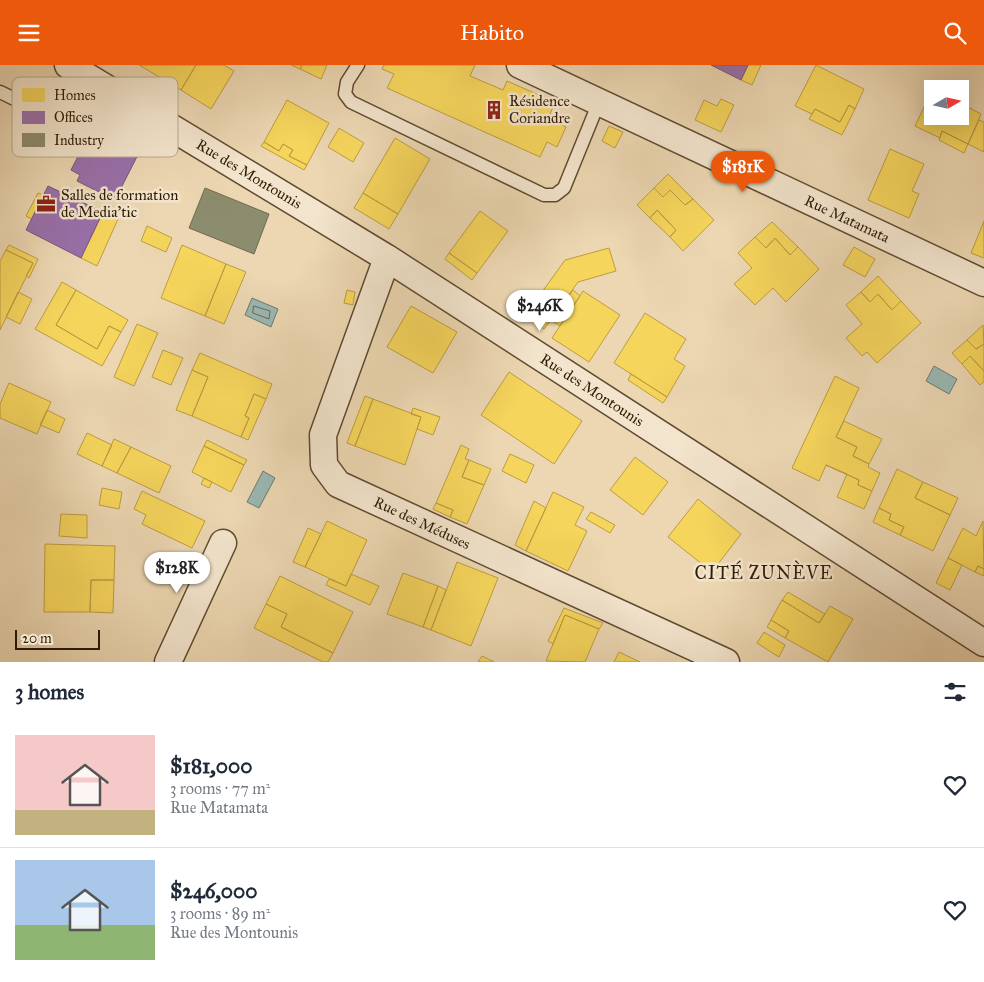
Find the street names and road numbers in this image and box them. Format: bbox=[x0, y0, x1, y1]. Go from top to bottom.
street label: Rue des Montounis bbox=[193, 135, 305, 213]
street label: Rue Matamata bbox=[802, 191, 893, 247]
street label: Rue des Montounis bbox=[537, 350, 647, 430]
street label: Rue des Méduses bbox=[371, 493, 473, 553]

